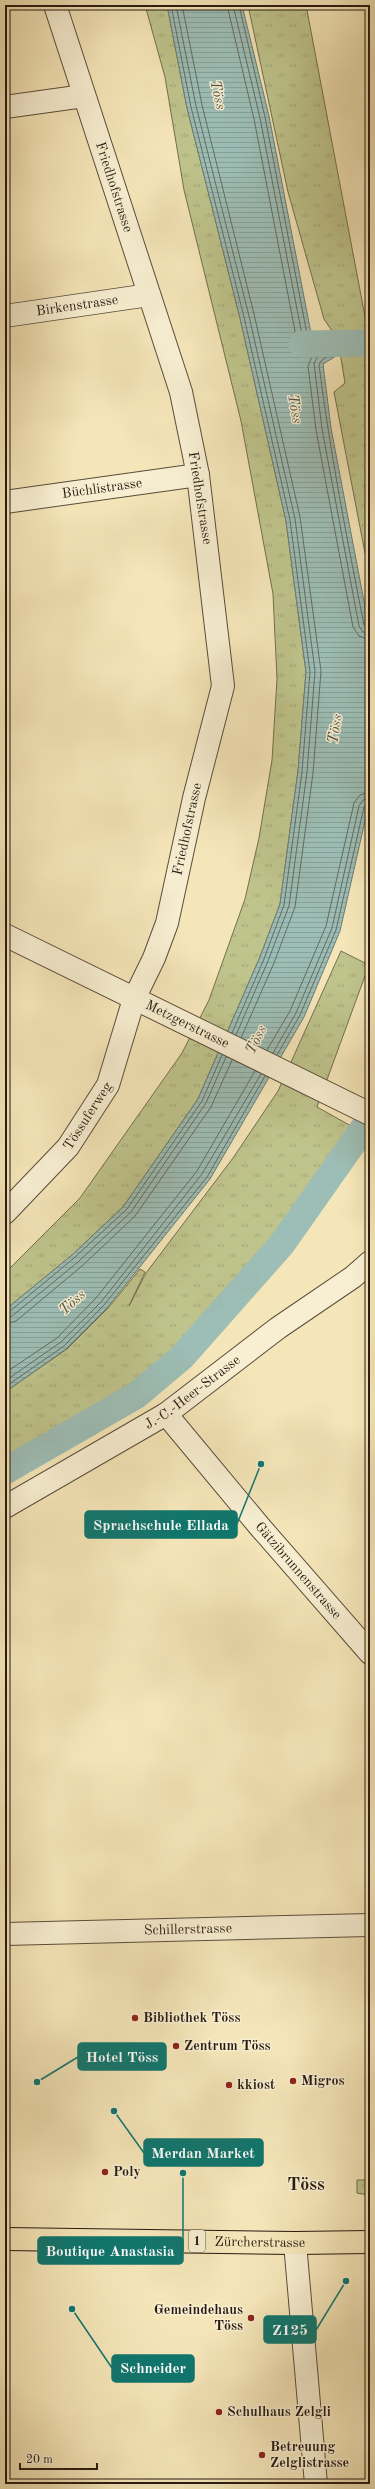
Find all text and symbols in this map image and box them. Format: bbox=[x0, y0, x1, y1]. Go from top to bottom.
water label: Töss bbox=[206, 79, 228, 111]
street label: Friedhofstrasse bbox=[93, 140, 135, 234]
street label: Birkenstrasse bbox=[35, 293, 119, 318]
water label: Töss bbox=[284, 393, 304, 425]
street label: Friedhofstrasse bbox=[186, 450, 214, 546]
street label: Büchlistrasse bbox=[61, 476, 143, 501]
water label: Töss bbox=[326, 713, 346, 745]
street label: Friedhofstrasse bbox=[171, 781, 205, 877]
street label: Metzgerstrasse bbox=[143, 998, 231, 1051]
water label: Töss bbox=[244, 1023, 270, 1057]
street label: Tössuferweg bbox=[61, 1079, 115, 1153]
water label: Töss bbox=[57, 1287, 89, 1319]
street label: J.-C.-Heer-Strasse bbox=[142, 1353, 243, 1432]
callout: Sprachschule Ellada bbox=[85, 1511, 237, 1538]
text: Sprachschule Ellada bbox=[93, 1519, 229, 1534]
street label: Gätzibrunnenstrasse bbox=[252, 1520, 344, 1622]
street label: Schillerstrasse bbox=[144, 1921, 232, 1938]
place label: Bibliothek Töss bbox=[143, 2011, 240, 2025]
marker: Bibliothek Töss bbox=[130, 2013, 140, 2023]
place label: Zentrum Töss bbox=[184, 2039, 271, 2053]
marker: Zentrum Töss bbox=[171, 2041, 181, 2051]
callout: Hotel Töss bbox=[78, 2043, 166, 2070]
text: Hotel Töss bbox=[86, 2051, 158, 2066]
place label: Migros bbox=[301, 2074, 345, 2088]
marker: Migros bbox=[288, 2076, 298, 2086]
place label: kkiost bbox=[237, 2078, 275, 2092]
marker: kkiost bbox=[224, 2080, 234, 2090]
callout: Merdan Market bbox=[144, 2139, 263, 2166]
text: Merdan Market bbox=[151, 2147, 255, 2162]
place label: Poly bbox=[113, 2165, 141, 2179]
marker: Poly bbox=[100, 2167, 110, 2177]
district label: Töss bbox=[287, 2176, 325, 2194]
road number: 1 bbox=[189, 2230, 205, 2252]
street label: Zürcherstrasse bbox=[215, 2235, 305, 2250]
callout: Boutique Anastasia bbox=[38, 2237, 183, 2264]
text: Boutique Anastasia bbox=[45, 2245, 175, 2260]
place label: Gemeindehaus Töss bbox=[154, 2303, 243, 2333]
marker: Gemeindehaus Töss bbox=[246, 2313, 256, 2323]
callout: Z125 bbox=[264, 2316, 316, 2343]
text: Z125 bbox=[272, 2324, 308, 2339]
callout: Schneider bbox=[112, 2355, 194, 2382]
text: Schneider bbox=[120, 2362, 187, 2377]
place label: Schulhaus Zelgli bbox=[227, 2405, 331, 2419]
marker: Schulhaus Zelgli bbox=[214, 2407, 224, 2417]
place label: Betreuung Zelglistrasse bbox=[270, 2440, 349, 2470]
scale bar bbox=[20, 2445, 97, 2471]
marker: Betreuung Zelglistrasse bbox=[257, 2450, 267, 2460]
text: 20 m bbox=[26, 2454, 53, 2466]

